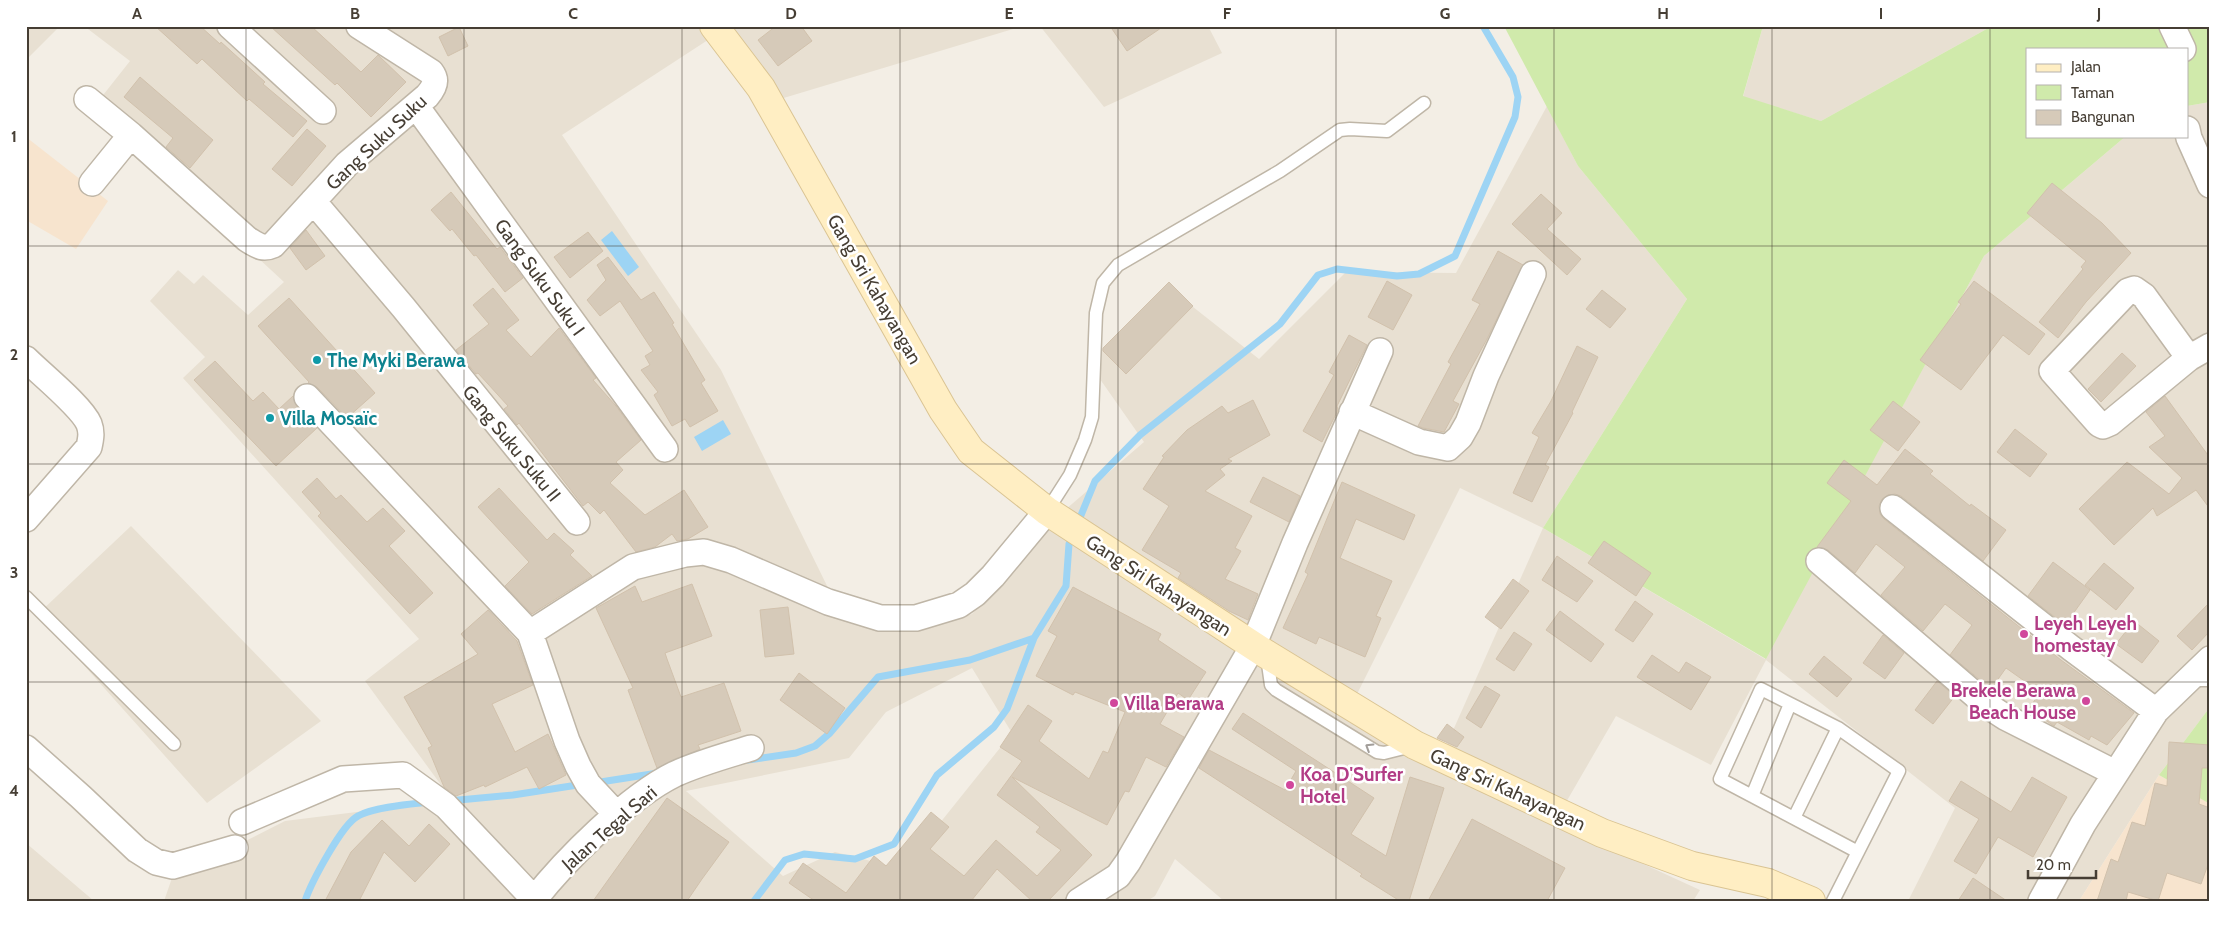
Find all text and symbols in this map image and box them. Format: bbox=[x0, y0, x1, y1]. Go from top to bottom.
text: A bbox=[132, 4, 142, 23]
text: B bbox=[350, 4, 360, 23]
text: C bbox=[568, 4, 578, 23]
text: D bbox=[785, 4, 797, 23]
text: E bbox=[1004, 4, 1014, 23]
text: F bbox=[1223, 4, 1232, 23]
text: G bbox=[1440, 4, 1450, 23]
text: H bbox=[1657, 4, 1669, 23]
text: I bbox=[1879, 4, 1883, 23]
text: J bbox=[2096, 4, 2101, 23]
legend bbox=[2026, 48, 2188, 138]
text: Jalan bbox=[2070, 58, 2101, 76]
text: Taman bbox=[2071, 84, 2114, 102]
street label: Gang Suku Suku bbox=[321, 90, 431, 195]
text: Bangunan bbox=[2071, 108, 2135, 126]
text: 1 bbox=[11, 127, 17, 146]
street label: Gang Sri Kahayangan bbox=[822, 210, 927, 368]
street label: Gang Suku Suku I bbox=[490, 215, 590, 340]
text: 2 bbox=[10, 345, 18, 364]
place label: The Myki Berawa bbox=[327, 349, 466, 372]
marker: The Myki Berawa bbox=[311, 354, 323, 366]
street label: Gang Suku Suku II bbox=[458, 380, 566, 506]
place label: Villa Mosaïc bbox=[280, 407, 377, 430]
marker: Villa Mosaïc bbox=[264, 412, 276, 424]
street label: Gang Sri Kahayangan bbox=[1082, 530, 1236, 641]
text: 3 bbox=[10, 563, 18, 582]
place label: Leyeh Leyeh homestay bbox=[2034, 612, 2137, 657]
marker: Leyeh Leyeh homestay bbox=[2018, 628, 2030, 640]
place label: Brekele Berawa Beach House bbox=[1951, 679, 2077, 724]
place label: Villa Berawa bbox=[1124, 692, 1225, 715]
marker: Brekele Berawa Beach House bbox=[2080, 695, 2092, 707]
marker: Villa Berawa bbox=[1108, 697, 1120, 709]
street label: Gang Sri Kahayangan bbox=[1426, 743, 1589, 836]
one-way arrow bbox=[1365, 744, 1374, 753]
place label: Koa D'Surfer Hotel bbox=[1300, 763, 1404, 808]
marker: Koa D'Surfer Hotel bbox=[1284, 779, 1296, 791]
text: 4 bbox=[9, 781, 19, 800]
street label: Jalan Tegal Sari bbox=[556, 781, 661, 876]
scale bar bbox=[2028, 847, 2096, 879]
text: 20 m bbox=[2036, 856, 2071, 874]

